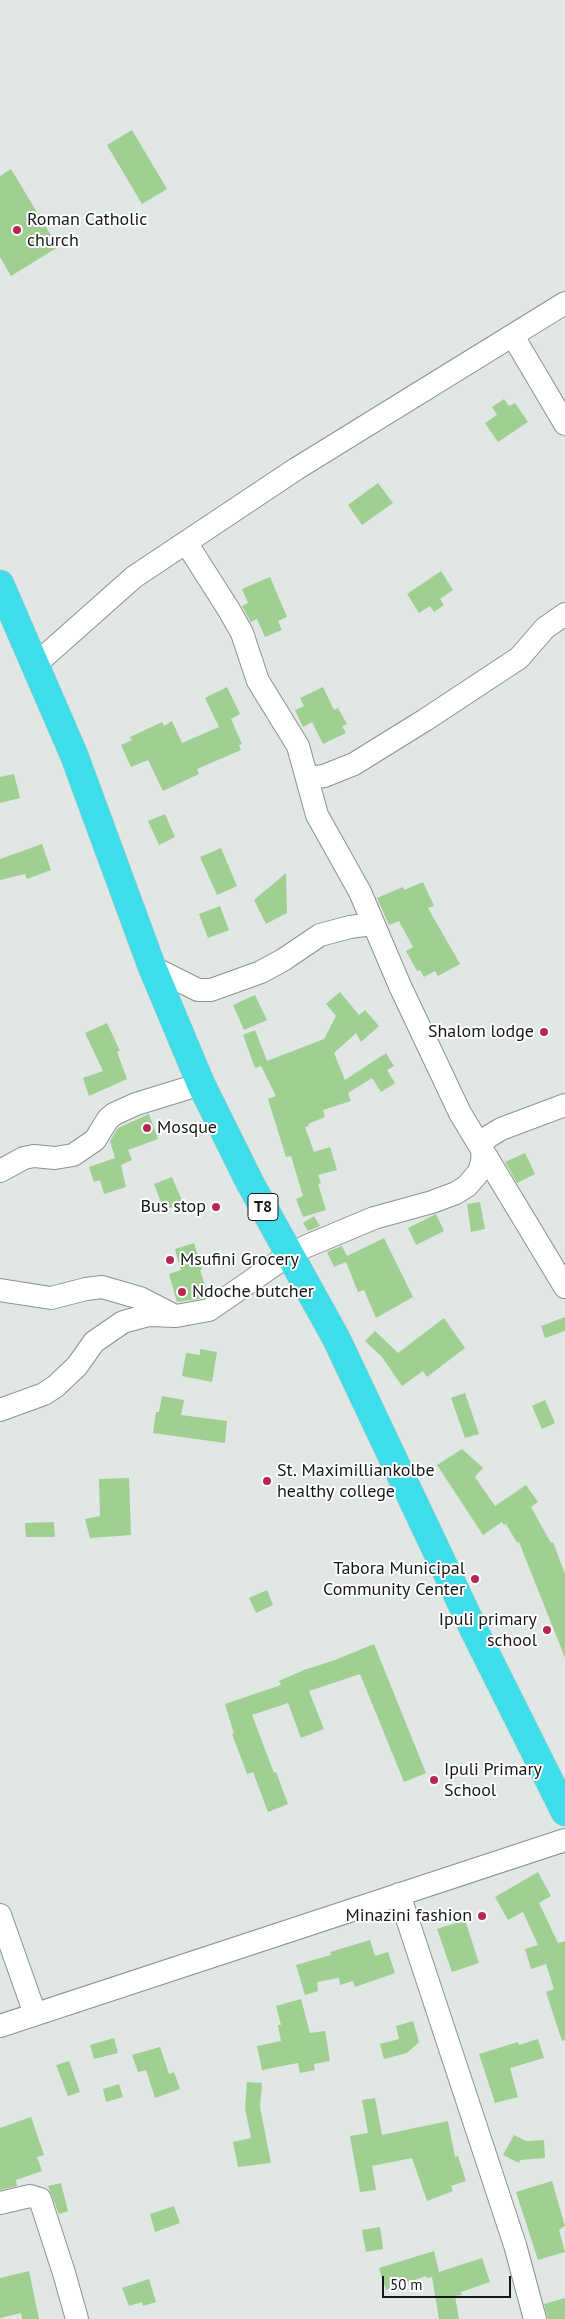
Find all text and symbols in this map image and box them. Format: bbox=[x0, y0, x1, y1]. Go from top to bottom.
place label: Roman Catholic church bbox=[27, 209, 147, 252]
marker: Roman Catholic church bbox=[11, 224, 23, 236]
place label: Shalom lodge bbox=[428, 1021, 534, 1043]
marker: Shalom lodge bbox=[538, 1026, 550, 1038]
place label: Mosque bbox=[157, 1117, 217, 1139]
marker: Mosque bbox=[141, 1122, 153, 1134]
road number: T8 bbox=[248, 1194, 278, 1220]
place label: Bus stop bbox=[141, 1196, 206, 1218]
marker: Bus stop bbox=[210, 1201, 222, 1213]
place label: Msufini Grocery bbox=[180, 1249, 299, 1271]
marker: Msufini Grocery bbox=[164, 1254, 176, 1266]
place label: Ndoche butcher bbox=[192, 1281, 314, 1303]
marker: Ndoche butcher bbox=[176, 1286, 188, 1298]
place label: St. Maximilliankolbe healthy college bbox=[277, 1460, 435, 1502]
marker: St. Maximilliankolbe healthy college bbox=[261, 1475, 273, 1487]
place label: Tabora Municipal Community Center bbox=[323, 1558, 465, 1600]
marker: Tabora Municipal Community Center bbox=[469, 1573, 481, 1585]
place label: Ipuli primary school bbox=[439, 1609, 537, 1652]
marker: Ipuli primary school bbox=[541, 1624, 553, 1636]
place label: Ipuli Primary School bbox=[444, 1759, 542, 1802]
marker: Ipuli Primary School bbox=[428, 1774, 440, 1786]
place label: Minazini fashion bbox=[345, 1905, 472, 1927]
marker: Minazini fashion bbox=[476, 1910, 488, 1922]
scale bar bbox=[385, 2266, 514, 2298]
text: 50 m bbox=[390, 2275, 423, 2294]

